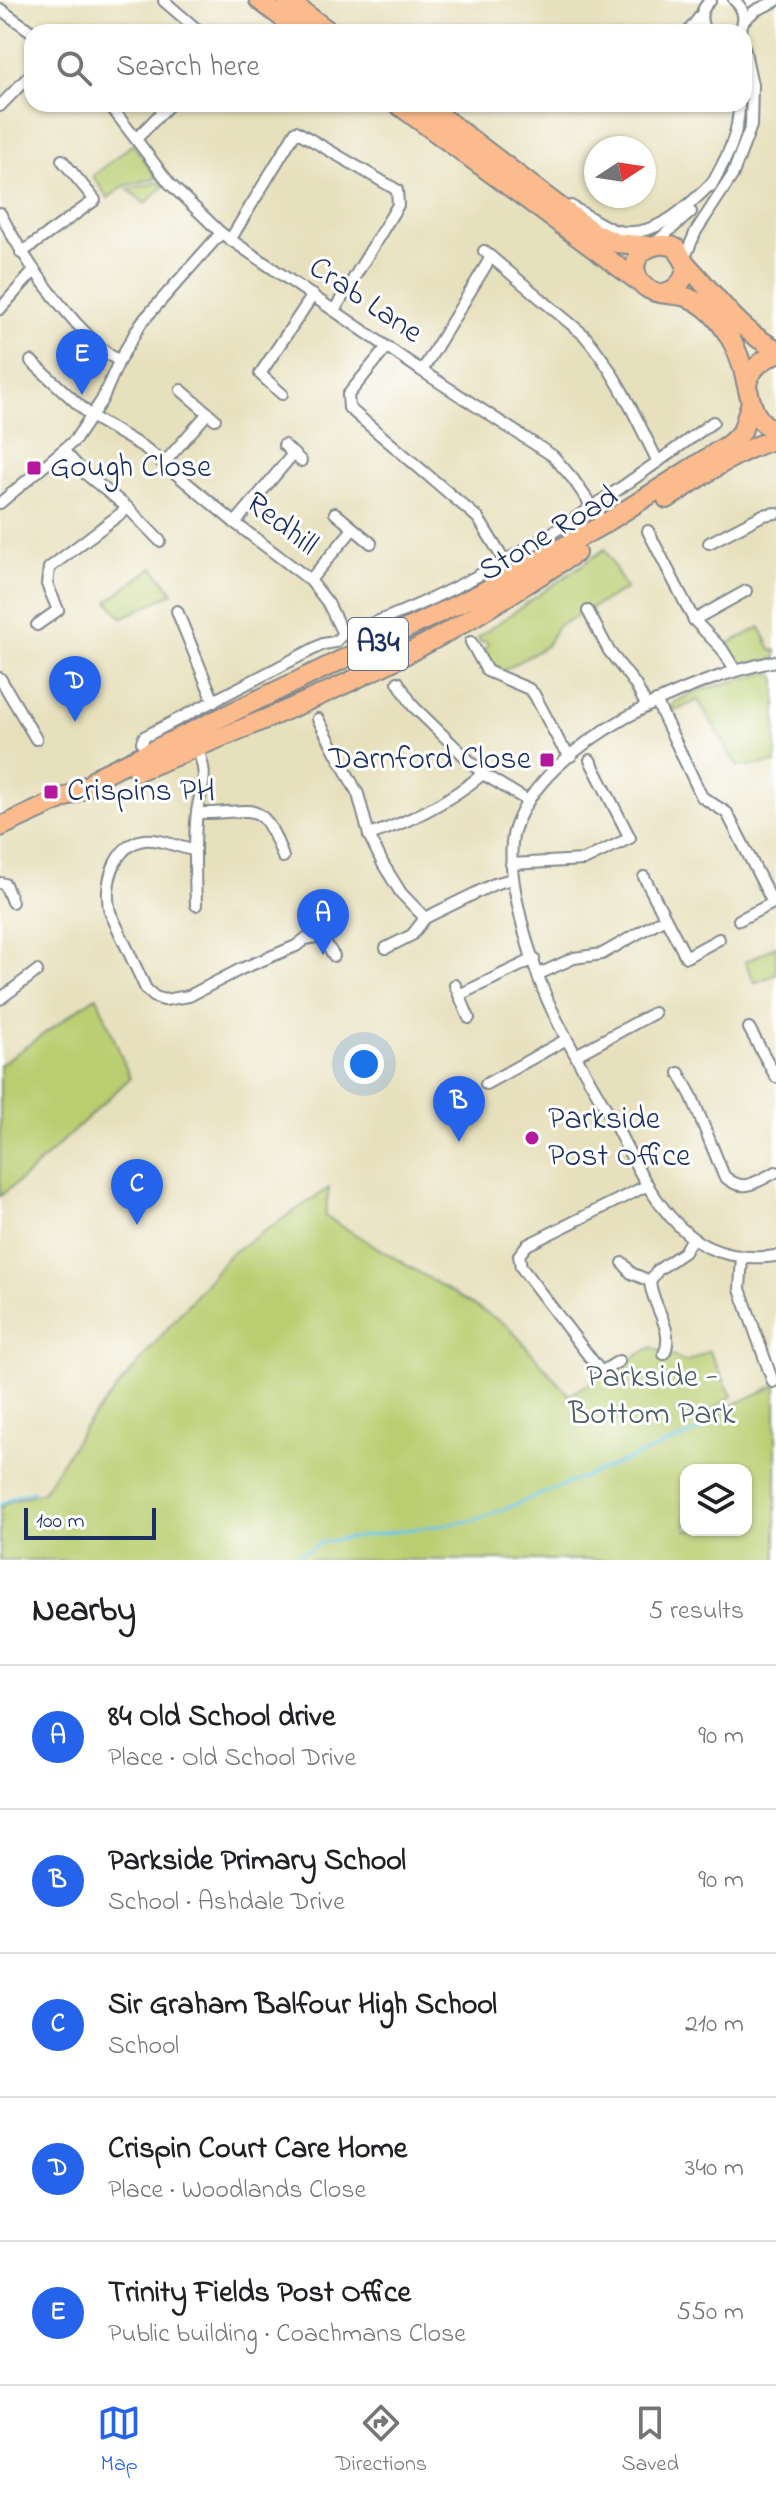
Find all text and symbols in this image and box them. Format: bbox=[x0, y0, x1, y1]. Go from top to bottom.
search box bbox=[24, 24, 752, 112]
icon: search bbox=[52, 46, 96, 90]
text: Search here bbox=[116, 46, 260, 90]
north arrow bbox=[584, 136, 656, 208]
street label: Crab Lane bbox=[298, 245, 432, 357]
pin: E bbox=[56, 329, 108, 395]
place label: Gough Close bbox=[50, 445, 212, 492]
marker: Gough Close bbox=[25, 459, 43, 477]
street label: Stone Road bbox=[470, 475, 628, 595]
street label: Redhill bbox=[234, 481, 328, 569]
road number: A34 bbox=[348, 618, 408, 670]
pin: D bbox=[49, 656, 101, 722]
place label: Darnford Close bbox=[328, 737, 532, 784]
marker: Darnford Close bbox=[538, 751, 556, 769]
place label: Crispins PH bbox=[67, 769, 215, 816]
marker: Crispins PH bbox=[42, 783, 60, 801]
pin: A bbox=[297, 889, 349, 955]
your location bbox=[344, 1044, 384, 1084]
pin: B bbox=[433, 1076, 485, 1142]
place label: Parkside Post Office bbox=[548, 1097, 691, 1181]
marker: Parkside Post Office bbox=[523, 1129, 541, 1147]
pin: C bbox=[111, 1159, 163, 1225]
park label: Parkside - Bottom Park bbox=[568, 1355, 736, 1439]
map controls bbox=[680, 1464, 752, 1536]
button: layers bbox=[680, 1464, 752, 1536]
scale bar bbox=[24, 1504, 156, 1540]
text: 100 m bbox=[36, 1506, 85, 1538]
text: Nearby bbox=[32, 1587, 136, 1637]
text: 5 results bbox=[649, 1593, 744, 1631]
text: 84 Old School drive bbox=[108, 1696, 335, 1740]
text: A bbox=[50, 1718, 66, 1756]
text: 90 m bbox=[698, 1718, 744, 1756]
text: Place · Old School Drive bbox=[108, 1740, 356, 1778]
text: Parkside Primary School bbox=[108, 1840, 406, 1884]
text: B bbox=[49, 1862, 67, 1900]
text: 90 m bbox=[698, 1862, 744, 1900]
text: School · Ashdale Drive bbox=[108, 1884, 345, 1922]
text: Sir Graham Balfour High School bbox=[108, 1984, 497, 2028]
text: C bbox=[51, 2006, 65, 2044]
text: 210 m bbox=[685, 2006, 744, 2044]
text: School bbox=[108, 2028, 179, 2066]
text: Crispin Court Care Home bbox=[108, 2128, 407, 2172]
text: D bbox=[48, 2150, 68, 2188]
text: 340 m bbox=[685, 2150, 744, 2188]
text: Place · Woodlands Close bbox=[108, 2172, 366, 2210]
text: Trinity Fields Post Office bbox=[108, 2272, 411, 2316]
text: E bbox=[50, 2294, 66, 2332]
text: 550 m bbox=[676, 2294, 744, 2332]
text: Public building · Coachmans Close bbox=[108, 2316, 466, 2354]
tab: Map bbox=[97, 2401, 141, 2481]
tab: Directions bbox=[336, 2401, 427, 2481]
tab: Saved bbox=[621, 2401, 679, 2481]

